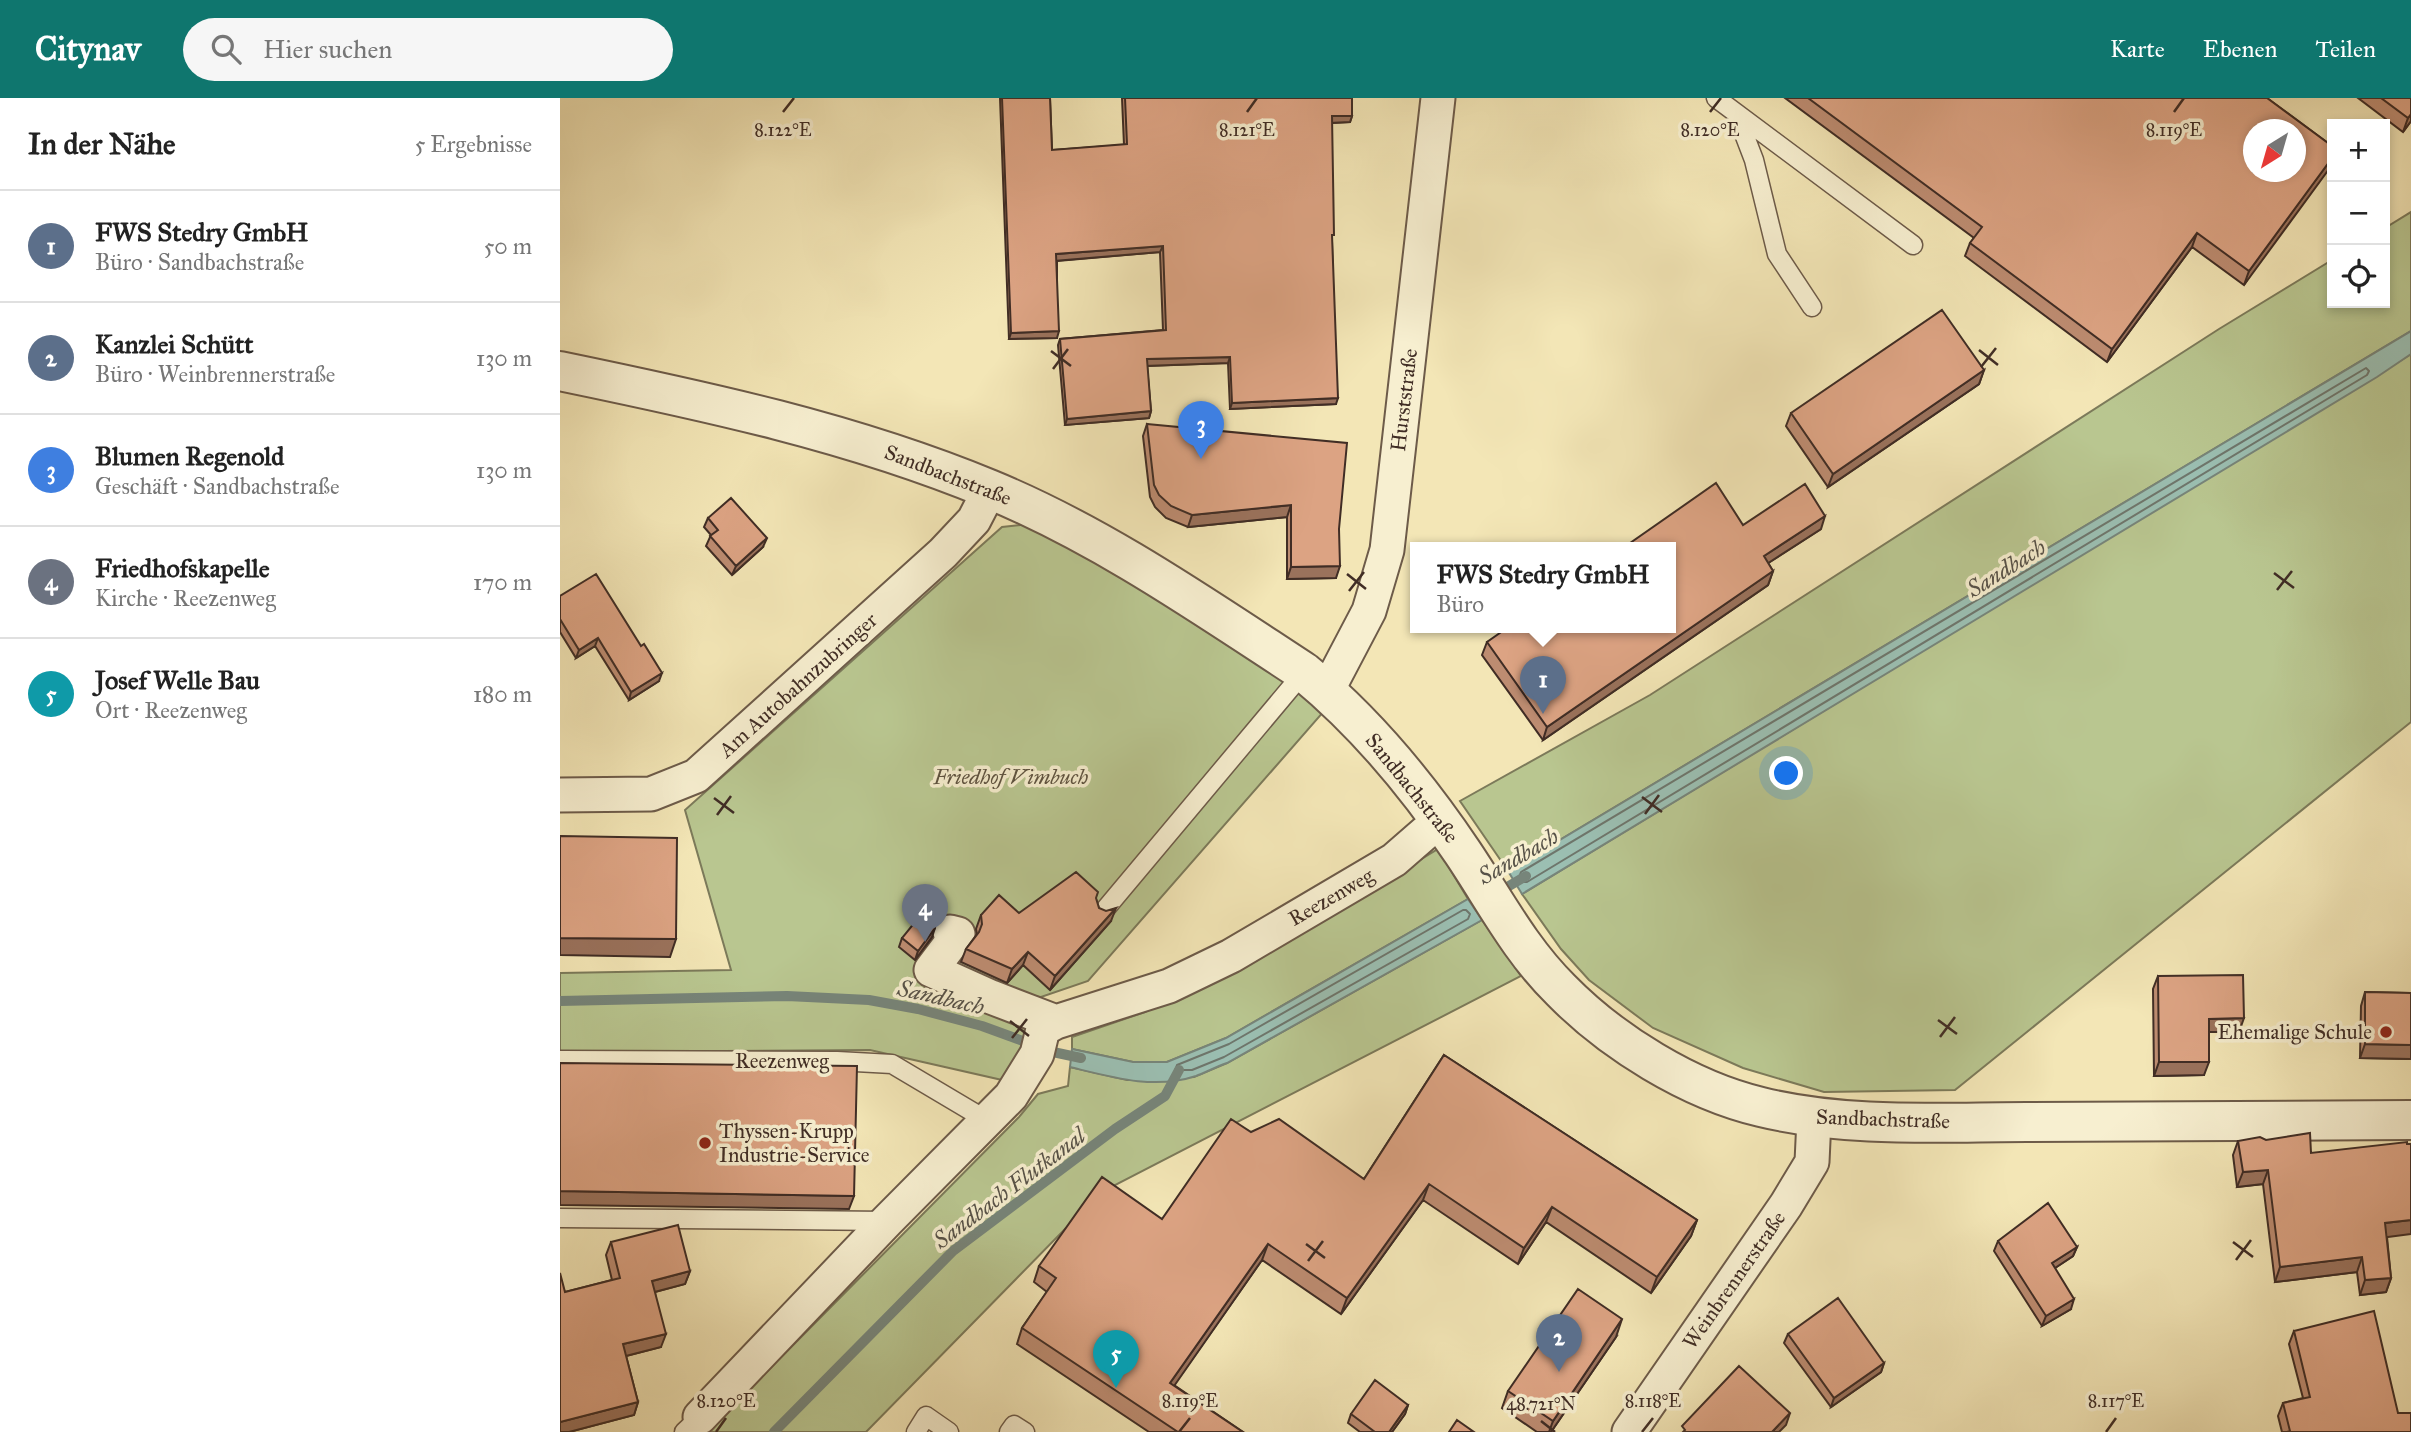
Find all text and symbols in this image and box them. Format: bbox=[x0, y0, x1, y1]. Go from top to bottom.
search box bbox=[183, 18, 673, 81]
text: Citynav bbox=[35, 29, 141, 69]
icon: search bbox=[207, 30, 245, 68]
text: Hier suchen bbox=[263, 33, 392, 65]
text: Karte bbox=[2110, 34, 2165, 64]
text: Ebenen bbox=[2203, 34, 2278, 64]
text: Teilen bbox=[2316, 34, 2376, 64]
text: 8.122°E bbox=[754, 119, 812, 141]
text: 8.121°E bbox=[1219, 119, 1275, 141]
text: 8.120°E bbox=[1680, 119, 1740, 141]
text: 8.119°E bbox=[2146, 119, 2202, 141]
north arrow bbox=[2243, 119, 2306, 182]
map controls bbox=[2327, 119, 2390, 308]
button: + bbox=[2327, 119, 2390, 182]
text: In der Nähe bbox=[28, 126, 176, 162]
text: 5 Ergebnisse bbox=[415, 130, 532, 158]
button: − bbox=[2327, 182, 2390, 245]
text: FWS Stedry GmbH bbox=[95, 216, 308, 248]
text: 1 bbox=[46, 232, 56, 260]
text: 50 m bbox=[484, 232, 532, 260]
button: locate bbox=[2327, 245, 2390, 308]
text: Büro · Sandbachstraße bbox=[95, 248, 304, 276]
text: Kanzlei Schütt bbox=[95, 328, 254, 360]
text: 2 bbox=[45, 344, 57, 372]
text: 130 m bbox=[476, 344, 532, 372]
street label: Hurststraße bbox=[1385, 347, 1423, 453]
text: Büro · Weinbrennerstraße bbox=[95, 360, 335, 388]
pin: 3 bbox=[1178, 401, 1224, 459]
street label: Sandbachstraße bbox=[881, 439, 1015, 511]
text: Blumen Regenold bbox=[95, 440, 284, 472]
text: 3 bbox=[46, 456, 56, 484]
text: 130 m bbox=[476, 456, 532, 484]
text: Geschäft · Sandbachstraße bbox=[95, 472, 339, 500]
water label: Sandbach bbox=[1960, 533, 2051, 604]
popup bbox=[1410, 542, 1676, 633]
text: Friedhofskapelle bbox=[95, 552, 269, 584]
text: FWS Stedry GmbH bbox=[1436, 558, 1650, 590]
text: 4 bbox=[45, 568, 57, 596]
text: 170 m bbox=[473, 568, 532, 596]
text: Kirche · Reezenweg bbox=[95, 584, 276, 612]
text: Büro bbox=[1436, 590, 1484, 618]
street label: Am Autobahnzubringer bbox=[713, 607, 883, 764]
pin: 1 bbox=[1520, 656, 1566, 714]
text: Josef Welle Bau bbox=[95, 664, 260, 696]
text: 5 bbox=[46, 680, 56, 708]
text: 180 m bbox=[473, 680, 532, 708]
text: Ort · Reezenweg bbox=[95, 696, 247, 724]
street label: Sandbachstraße bbox=[1360, 728, 1464, 848]
your location bbox=[1769, 756, 1803, 790]
park label: Friedhof Vimbuch bbox=[933, 764, 1088, 790]
water label: Sandbach bbox=[1472, 822, 1563, 891]
street label: Reezenweg bbox=[1284, 862, 1378, 932]
pin: 4 bbox=[902, 884, 948, 942]
water label: Sandbach bbox=[894, 973, 987, 1021]
place label: Ehemalige Schule bbox=[2218, 1019, 2372, 1045]
marker: Ehemalige Schule bbox=[2378, 1024, 2394, 1040]
street label: Reezenweg bbox=[735, 1048, 829, 1074]
street label: Sandbachstraße bbox=[1816, 1104, 1951, 1134]
place label: Thyssen-Krupp Industrie-Service bbox=[719, 1118, 870, 1168]
water label: Sandbach Flutkanal bbox=[927, 1121, 1092, 1255]
marker: Thyssen-Krupp Industrie-Service bbox=[697, 1135, 713, 1151]
street label: Weinbrennerstraße bbox=[1677, 1206, 1791, 1354]
pin: 2 bbox=[1536, 1314, 1582, 1372]
pin: 5 bbox=[1093, 1330, 1139, 1388]
text: 8.120°E bbox=[696, 1390, 756, 1412]
text: 8.119°E bbox=[1162, 1390, 1218, 1412]
text: 8.118°E bbox=[1625, 1390, 1681, 1412]
text: 8.117°E bbox=[2088, 1390, 2144, 1412]
text: 48.721°N bbox=[1506, 1393, 1576, 1415]

